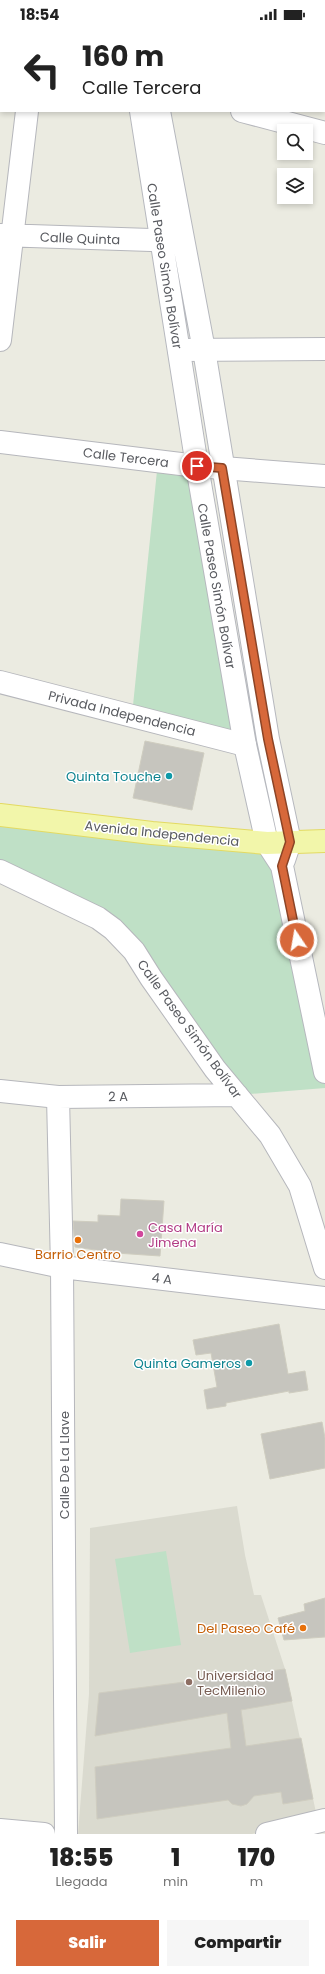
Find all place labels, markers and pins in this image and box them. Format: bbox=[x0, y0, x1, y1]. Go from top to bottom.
pin bbox=[180, 449, 214, 483]
place label: Quinta Touche bbox=[66, 767, 161, 786]
marker: Quinta Touche bbox=[164, 771, 174, 781]
place label: Casa María Jimena bbox=[148, 1218, 223, 1252]
marker: Casa María Jimena bbox=[135, 1229, 145, 1239]
marker: Barrio Centro bbox=[73, 1235, 83, 1245]
place label: Barrio Centro bbox=[35, 1245, 121, 1264]
place label: Quinta Gameros bbox=[134, 1354, 241, 1373]
marker: Quinta Gameros bbox=[244, 1358, 254, 1368]
place label: Del Paseo Café bbox=[197, 1619, 295, 1638]
marker: Del Paseo Café bbox=[298, 1623, 308, 1633]
place label: Universidad TecMilenio bbox=[197, 1666, 274, 1700]
marker: Universidad TecMilenio bbox=[184, 1677, 194, 1687]

